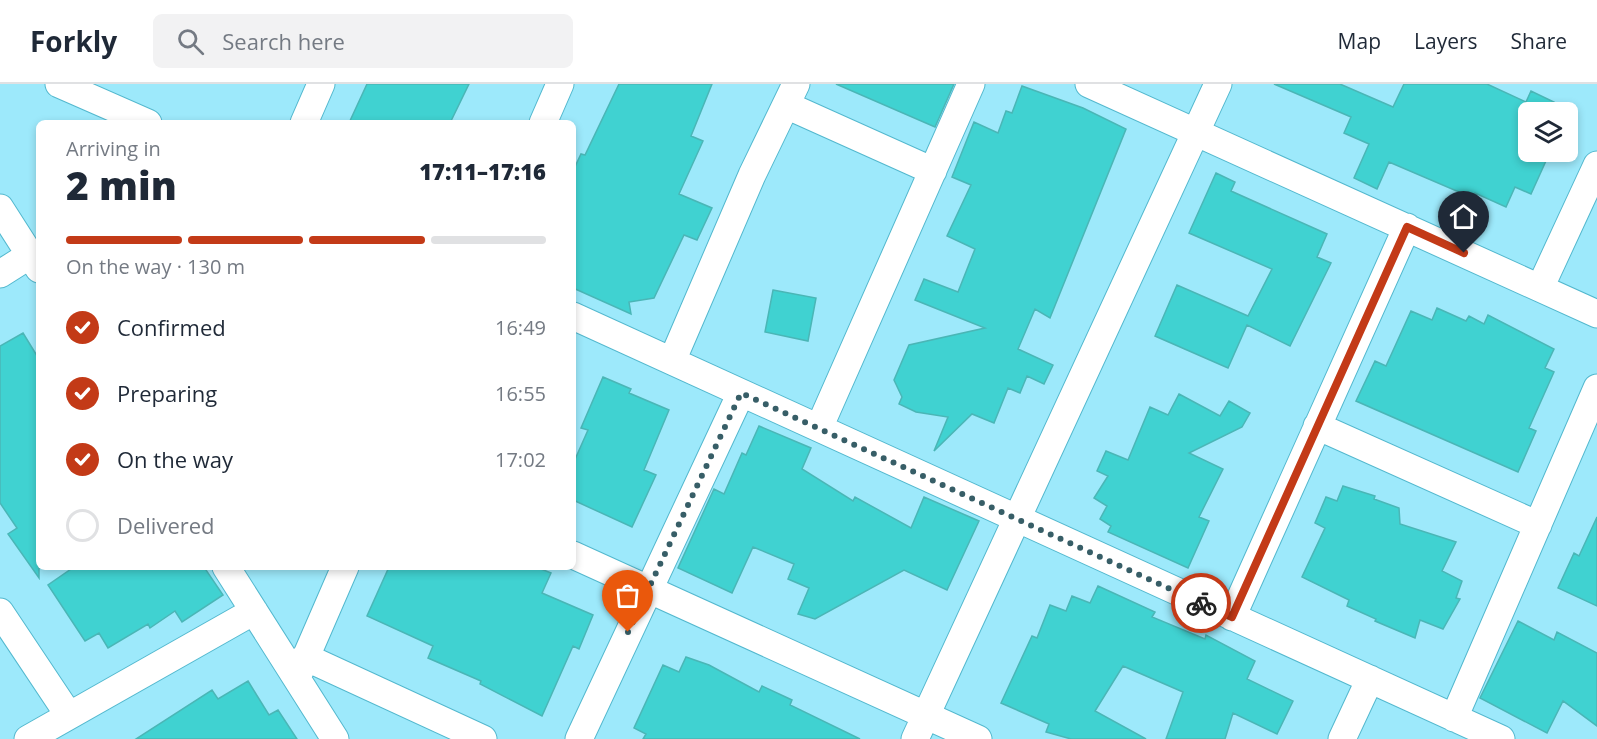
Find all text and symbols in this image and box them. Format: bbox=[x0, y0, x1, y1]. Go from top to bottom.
search box bbox=[153, 14, 573, 68]
text: Forkly bbox=[30, 22, 117, 60]
icon: search bbox=[174, 25, 207, 58]
text: Search here bbox=[222, 26, 345, 56]
text: Map bbox=[1338, 27, 1381, 55]
text: Layers bbox=[1414, 27, 1478, 55]
text: Share bbox=[1511, 27, 1567, 55]
map controls bbox=[1518, 102, 1578, 162]
button: layers bbox=[1518, 102, 1578, 162]
text: Arriving in bbox=[66, 135, 161, 162]
text: 17:11–17:16 bbox=[419, 156, 546, 186]
text: 2 min bbox=[66, 158, 177, 211]
pin bbox=[1438, 191, 1489, 253]
icon: home bbox=[1447, 200, 1480, 233]
text: On the way · 130 m bbox=[66, 253, 245, 280]
icon: check bbox=[66, 311, 99, 344]
text: Confirmed bbox=[117, 312, 226, 342]
text: 16:49 bbox=[495, 314, 546, 341]
icon: check bbox=[66, 377, 99, 410]
text: Preparing bbox=[117, 378, 217, 408]
text: 16:55 bbox=[495, 380, 546, 407]
icon: check bbox=[66, 443, 99, 476]
text: On the way bbox=[117, 444, 233, 474]
text: 17:02 bbox=[495, 446, 546, 473]
text: Delivered bbox=[117, 510, 215, 540]
pin bbox=[602, 570, 653, 632]
courier bbox=[1171, 573, 1231, 633]
icon: bag bbox=[611, 579, 644, 612]
icon: bike bbox=[1185, 587, 1218, 620]

